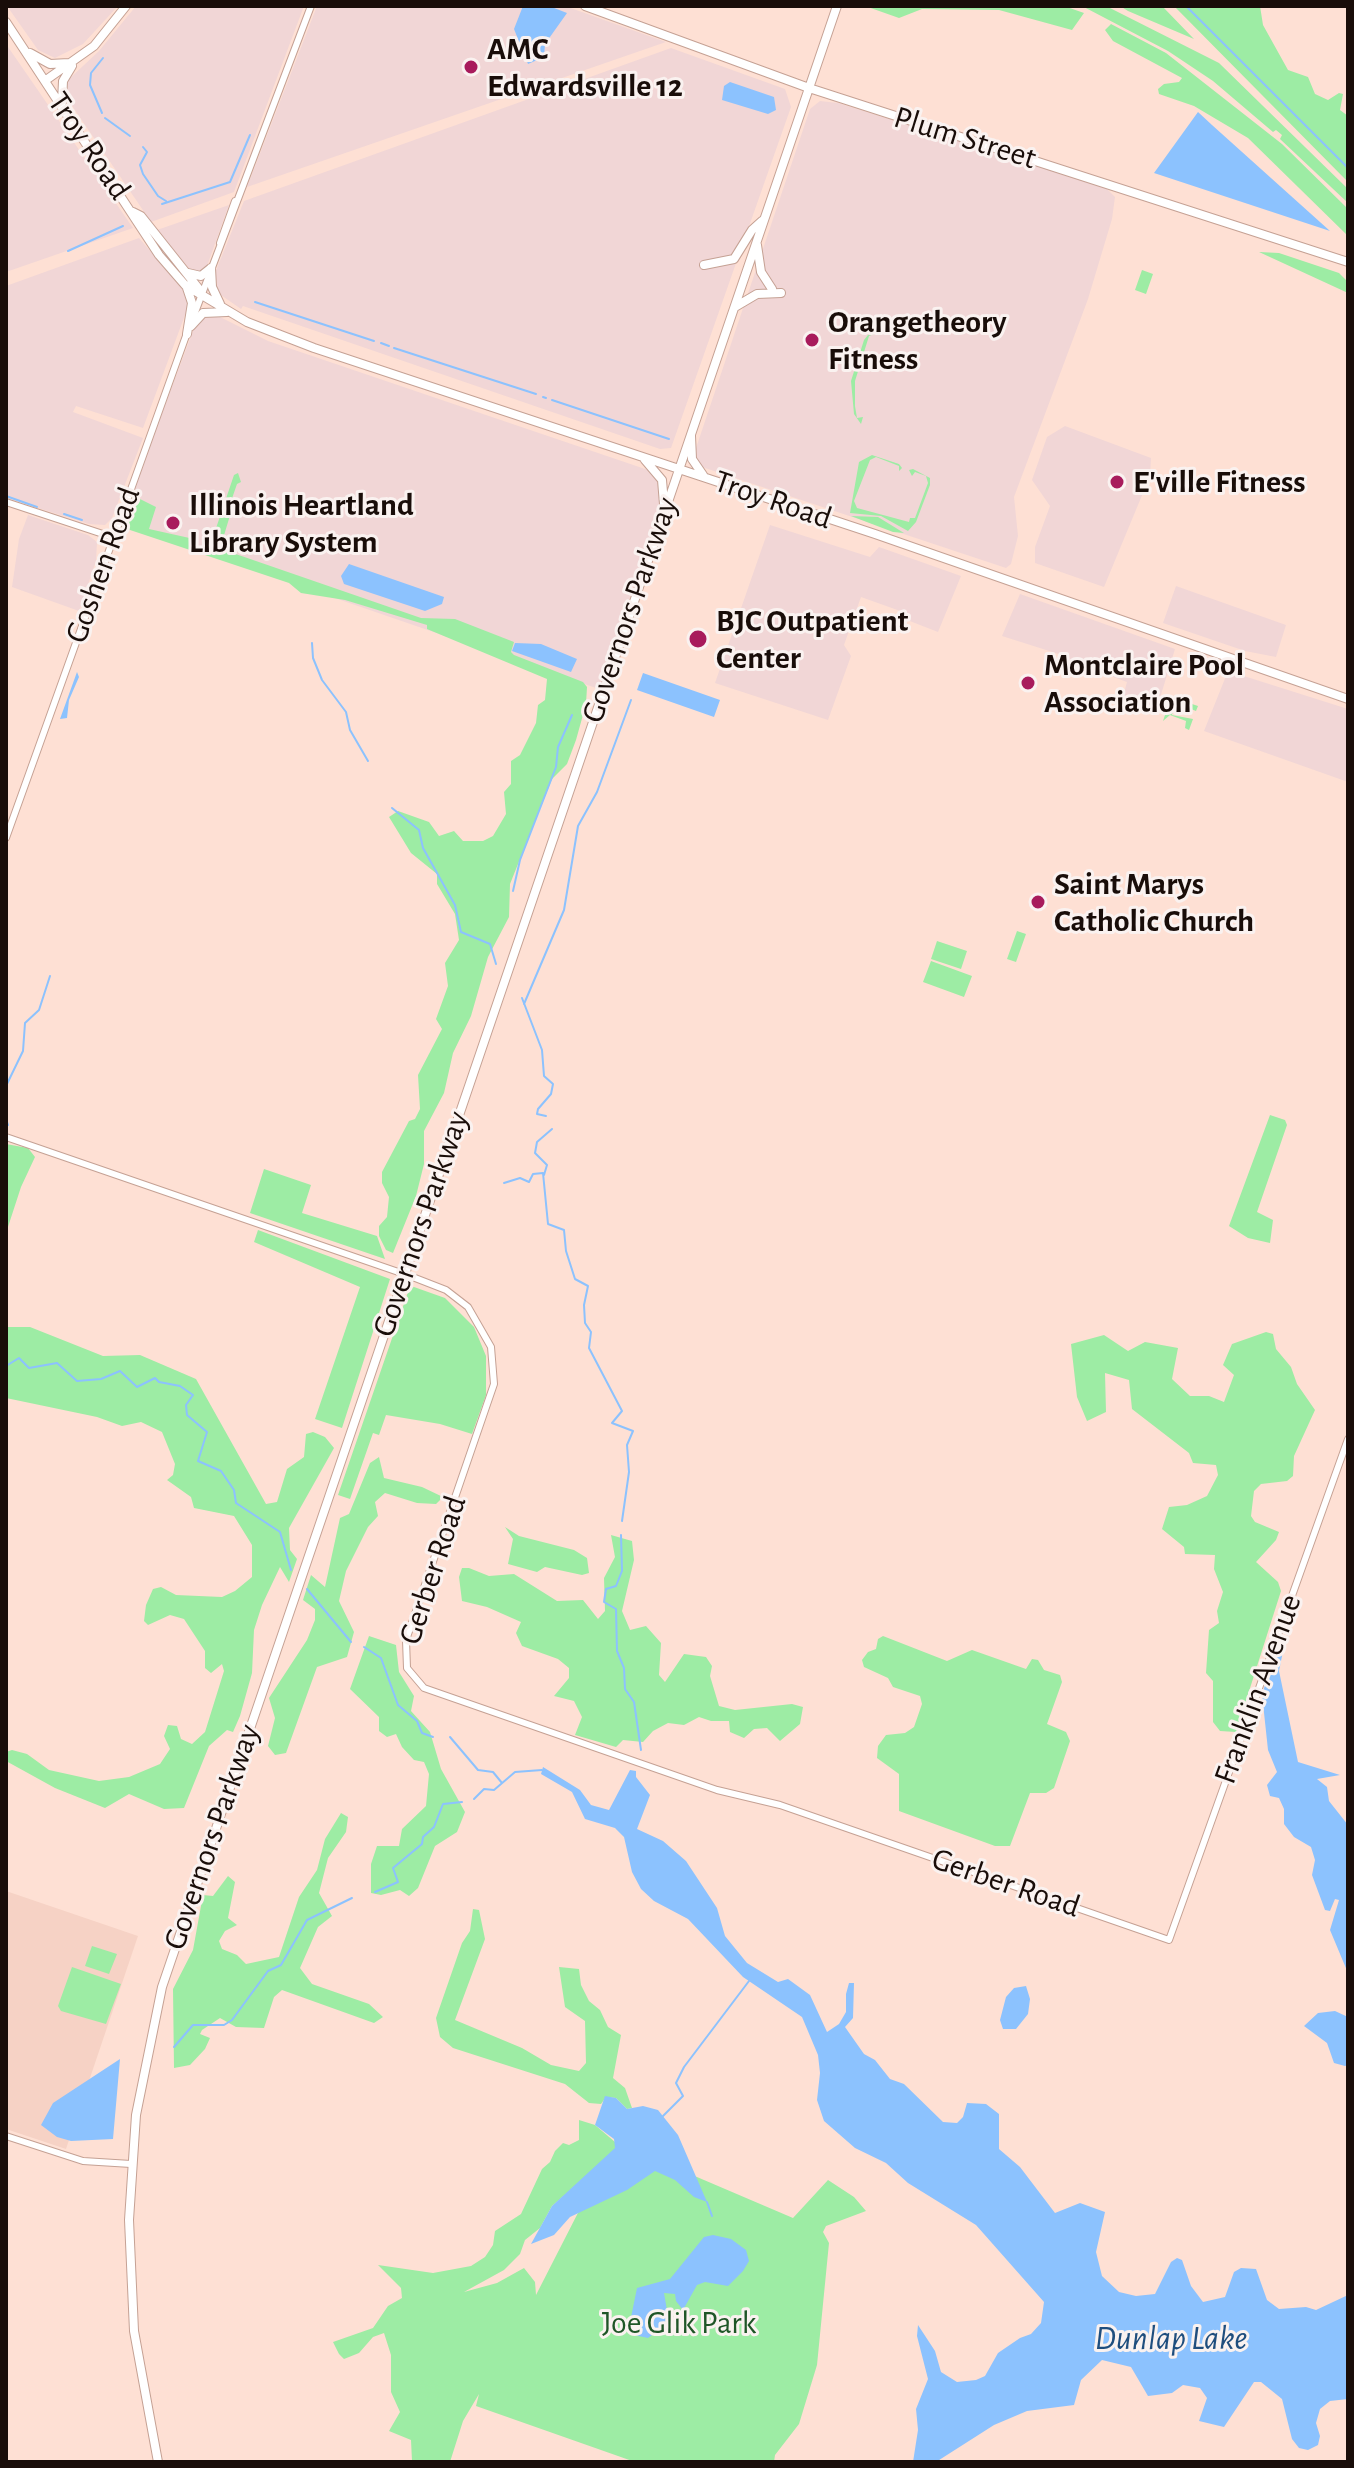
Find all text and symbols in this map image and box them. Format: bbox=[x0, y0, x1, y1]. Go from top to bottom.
place label: AMC Edwardsville 12 bbox=[487, 30, 683, 105]
marker: AMC Edwardsville 12 bbox=[462, 58, 480, 76]
street label: Troy Road bbox=[39, 85, 139, 207]
street label: Plum Street bbox=[889, 98, 1041, 178]
place label: Orangetheory Fitness bbox=[828, 303, 1007, 378]
marker: Orangetheory Fitness bbox=[803, 331, 821, 349]
street label: Troy Road bbox=[709, 462, 837, 538]
place label: E'ville Fitness bbox=[1133, 463, 1306, 501]
marker: E'ville Fitness bbox=[1108, 473, 1126, 491]
street label: Goshen Road bbox=[57, 482, 149, 648]
place label: Illinois Heartland Library System bbox=[189, 486, 414, 561]
street label: Governors Parkway bbox=[573, 492, 687, 728]
marker: Illinois Heartland Library System bbox=[164, 514, 182, 532]
place label: BJC Outpatient Center bbox=[716, 602, 908, 677]
marker: BJC Outpatient Center bbox=[687, 628, 709, 650]
place label: Montclaire Pool Association bbox=[1044, 646, 1244, 721]
marker: Montclaire Pool Association bbox=[1019, 674, 1037, 692]
place label: Saint Marys Catholic Church bbox=[1054, 865, 1254, 940]
marker: Saint Marys Catholic Church bbox=[1029, 893, 1047, 911]
street label: Governors Parkway bbox=[364, 1106, 478, 1342]
street label: Gerber Road bbox=[391, 1491, 475, 1649]
street label: Franklin Avenue bbox=[1206, 1589, 1310, 1789]
street label: Governors Parkway bbox=[155, 1719, 269, 1955]
street label: Gerber Road bbox=[927, 1840, 1085, 1926]
park label: Joe Glik Park bbox=[602, 2304, 756, 2342]
water label: Dunlap Lake bbox=[1095, 2319, 1247, 2359]

